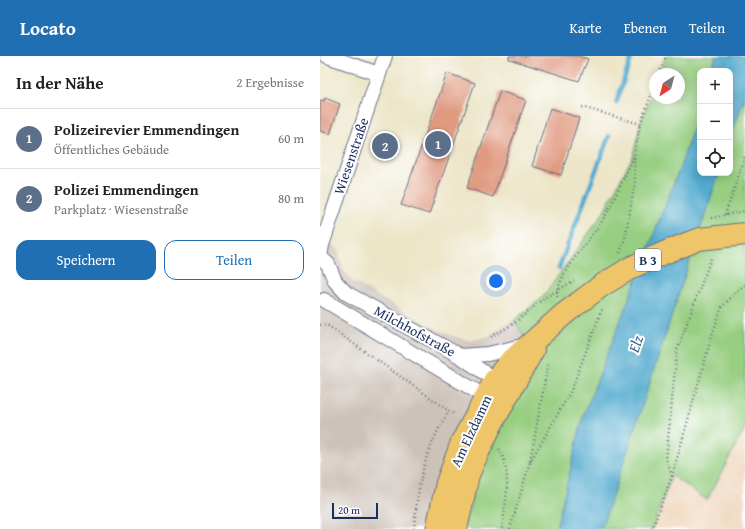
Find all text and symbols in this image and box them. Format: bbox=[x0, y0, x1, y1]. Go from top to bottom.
text: Locato bbox=[20, 14, 76, 42]
text: Karte bbox=[569, 18, 602, 38]
text: Ebenen bbox=[624, 18, 667, 38]
text: Teilen bbox=[689, 18, 725, 38]
north arrow bbox=[649, 68, 685, 104]
map controls bbox=[697, 68, 733, 176]
button: + bbox=[697, 68, 733, 104]
text: In der Nähe bbox=[16, 70, 104, 95]
text: 2 Ergebnisse bbox=[236, 73, 304, 92]
button: − bbox=[697, 104, 733, 140]
street label: Wiesenstraße bbox=[329, 115, 374, 197]
text: Polizeirevier Emmendingen bbox=[54, 119, 239, 140]
text: 1 bbox=[26, 129, 32, 148]
text: 60 m bbox=[278, 129, 304, 148]
pin: 1 bbox=[425, 129, 451, 159]
pin: 2 bbox=[372, 131, 398, 161]
text: Öffentliches Gebäude bbox=[54, 140, 169, 159]
button: locate bbox=[697, 140, 733, 176]
text: Polizei Emmendingen bbox=[54, 179, 199, 200]
text: 2 bbox=[26, 189, 32, 208]
text: 80 m bbox=[278, 189, 304, 208]
text: Parkplatz · Wiesenstraße bbox=[54, 200, 188, 219]
button: Speichern bbox=[16, 240, 156, 280]
button: Teilen bbox=[164, 240, 304, 280]
road number: B 3 bbox=[635, 249, 661, 271]
your location bbox=[486, 271, 506, 291]
street label: Milchhofstraße bbox=[371, 300, 460, 362]
water label: Elz bbox=[623, 332, 648, 356]
street label: Am Elzdamm bbox=[446, 391, 497, 470]
scale bar bbox=[332, 501, 378, 520]
text: 20 m bbox=[338, 502, 360, 518]

